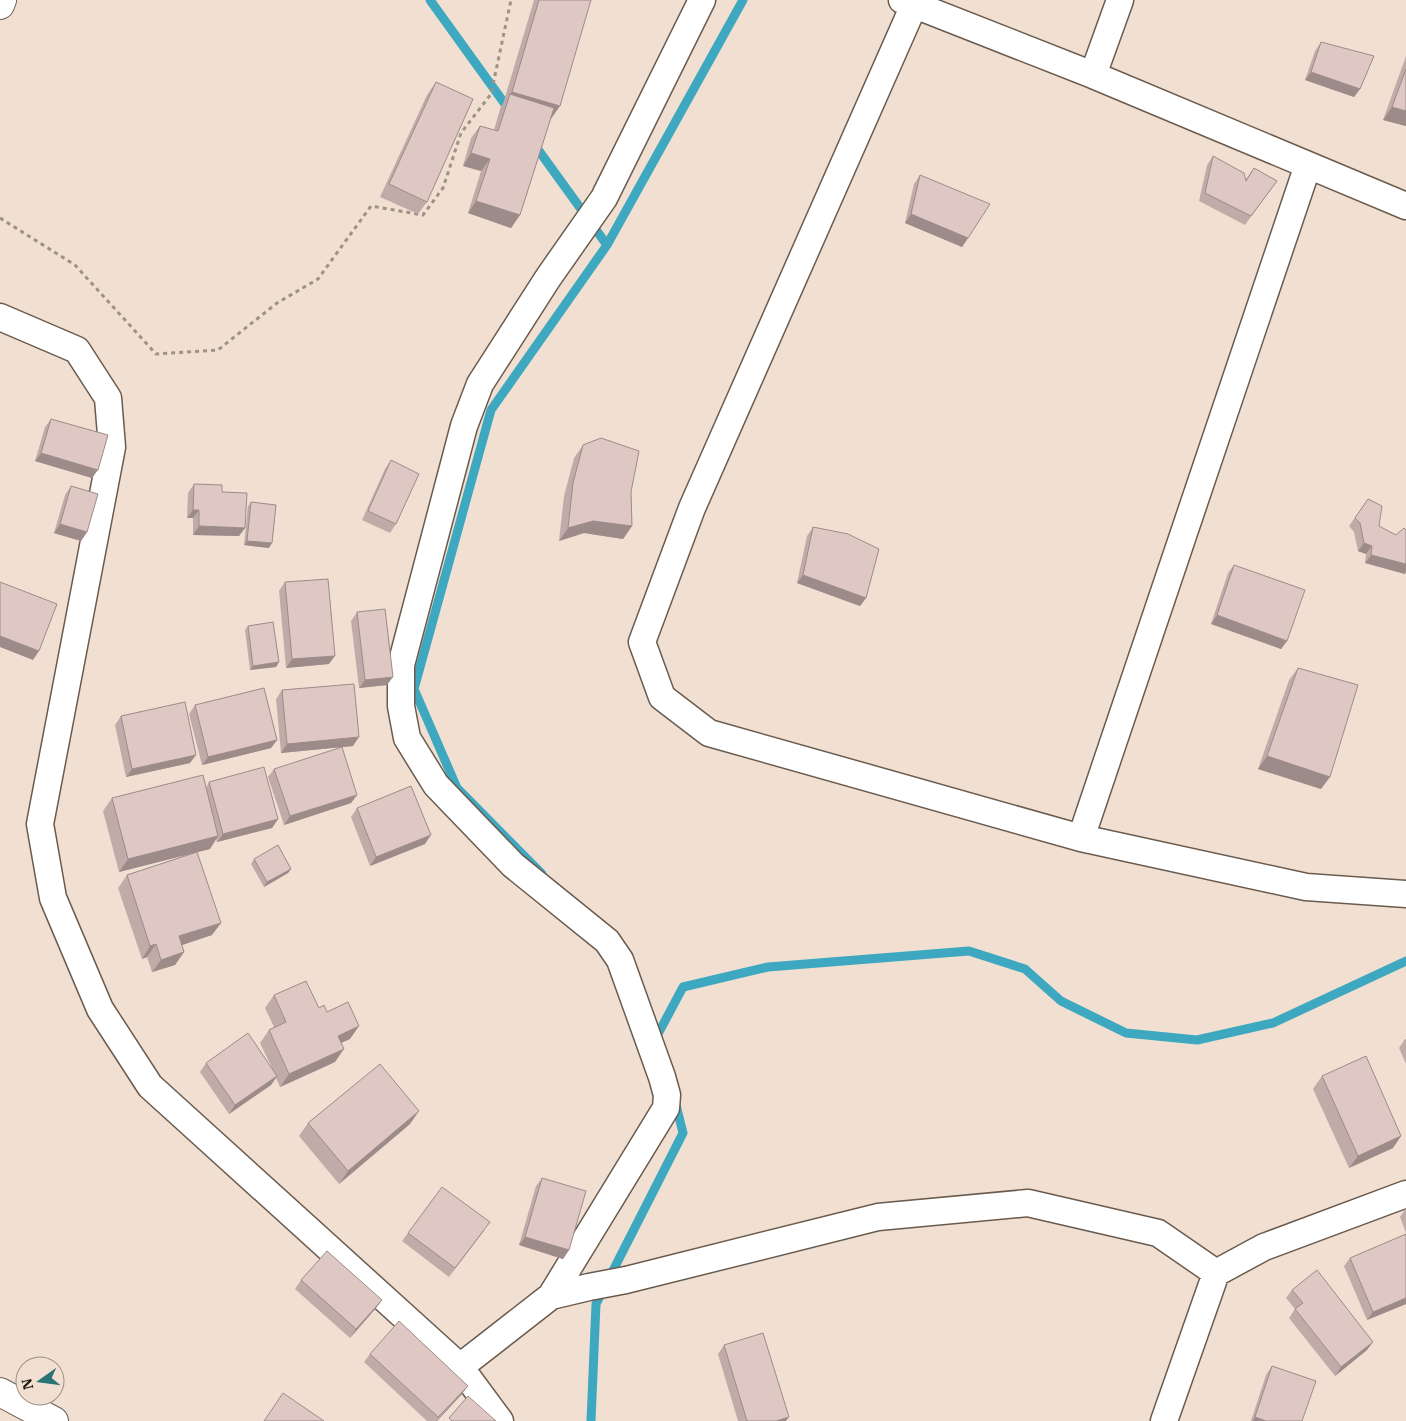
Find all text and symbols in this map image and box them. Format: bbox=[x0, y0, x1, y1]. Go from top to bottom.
north arrow bbox=[15, 1356, 65, 1406]
text: N bbox=[17, 1377, 37, 1392]

